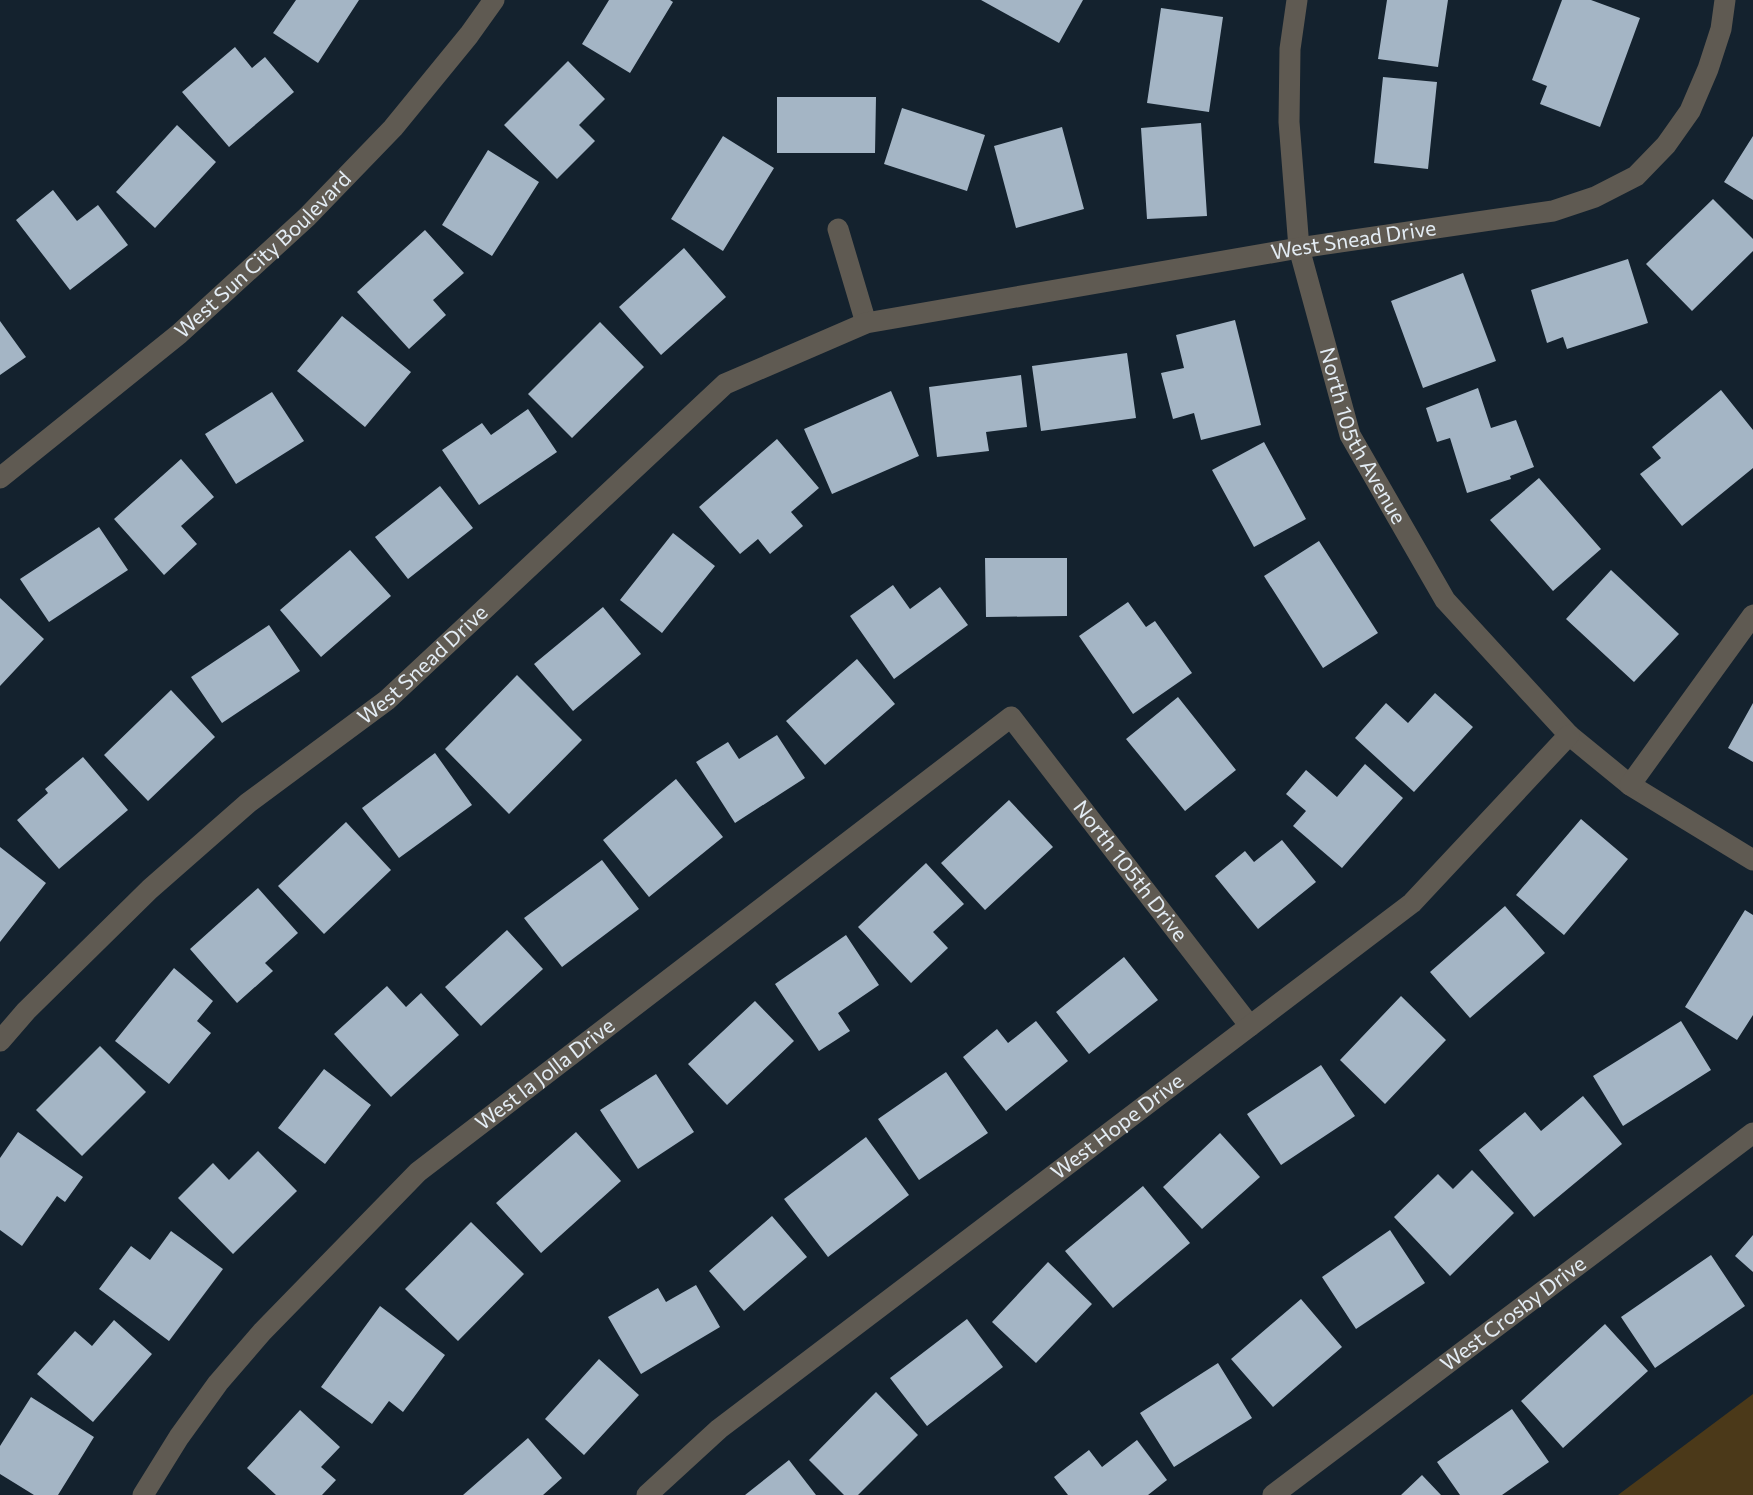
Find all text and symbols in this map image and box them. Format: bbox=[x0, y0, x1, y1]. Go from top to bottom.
street label: West Sun City Boulevard bbox=[169, 166, 355, 343]
street label: West Snead Drive bbox=[1269, 214, 1438, 264]
street label: North 105th Avenue bbox=[1316, 344, 1412, 528]
street label: West Snead Drive bbox=[352, 599, 492, 729]
street label: North 105th Drive bbox=[1069, 795, 1194, 946]
street label: West la Jolla Drive bbox=[470, 1012, 619, 1134]
street label: West Hope Drive bbox=[1045, 1067, 1188, 1184]
street label: West Crosby Drive bbox=[1435, 1250, 1590, 1375]

